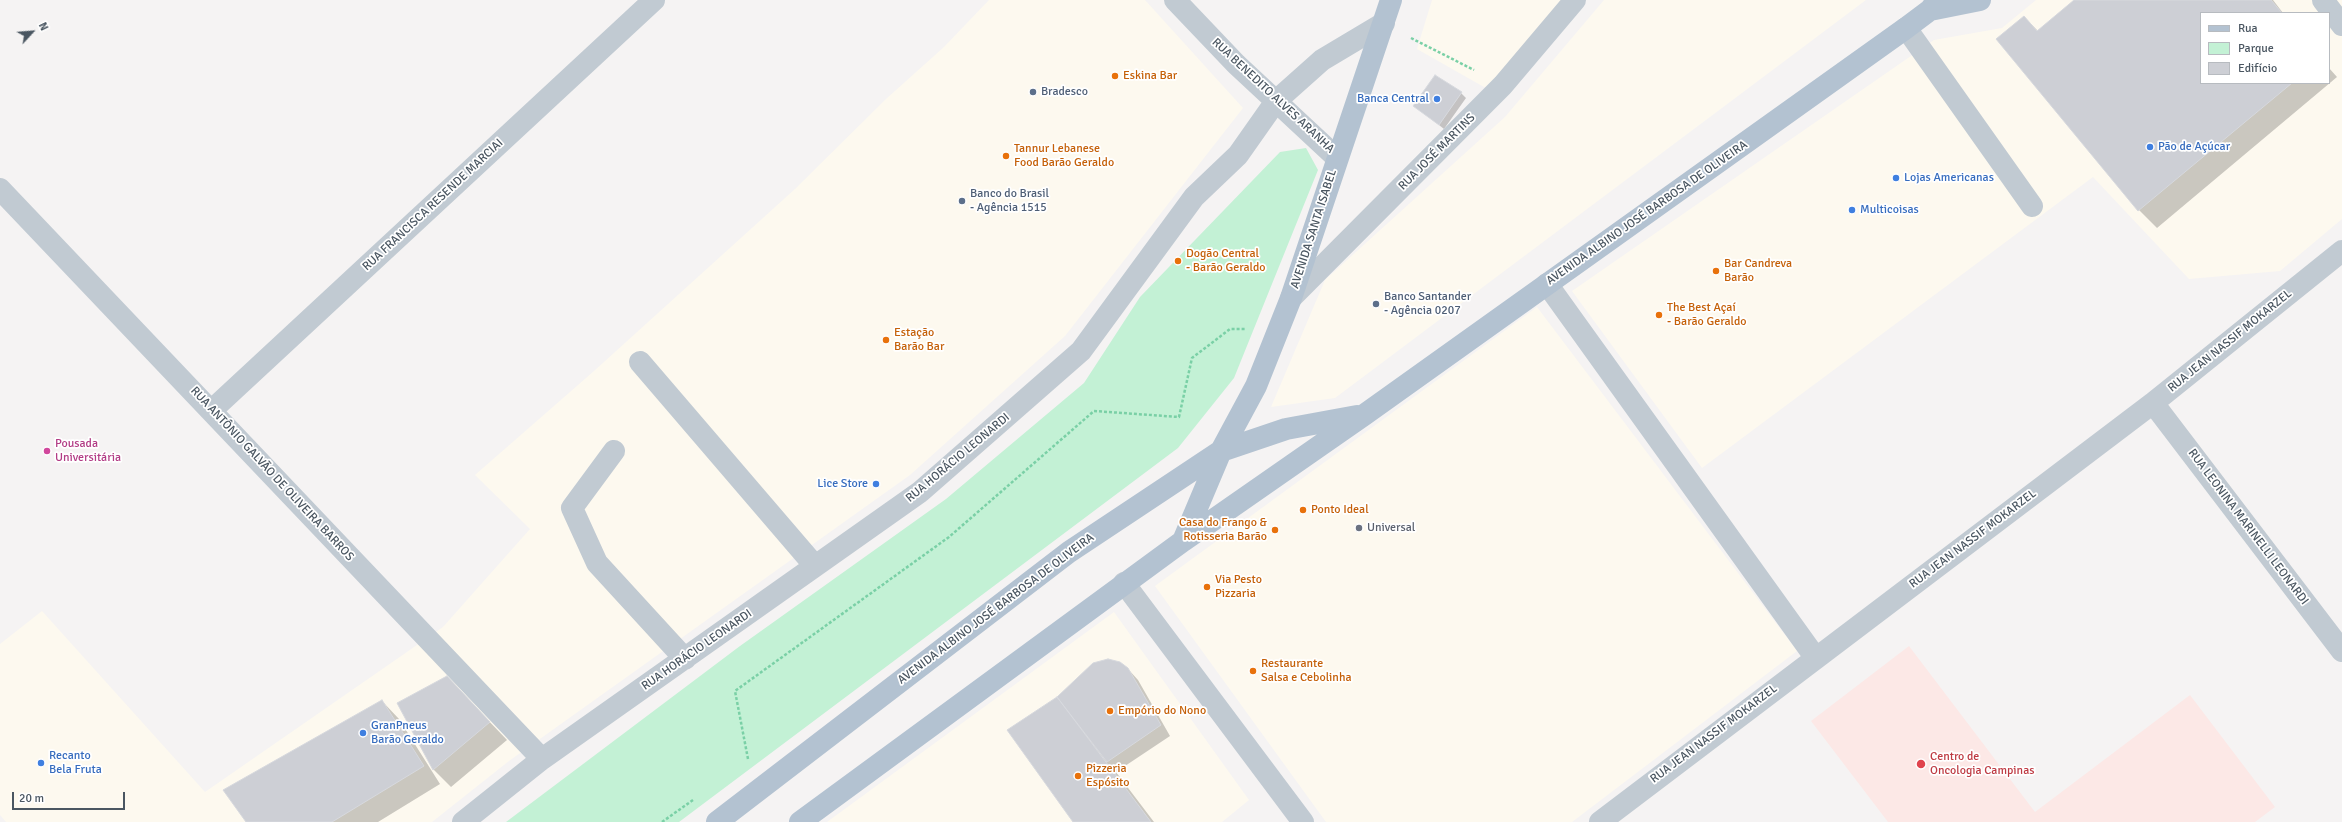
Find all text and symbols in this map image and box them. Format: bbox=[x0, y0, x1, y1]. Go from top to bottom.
north arrow bbox=[12, 12, 52, 52]
legend bbox=[2200, 12, 2330, 84]
text: N bbox=[36, 20, 51, 33]
text: Rua bbox=[2238, 21, 2258, 36]
street label: RUA BENEDITO ALVES ARANHA bbox=[1209, 35, 1337, 157]
text: Parque bbox=[2238, 41, 2274, 56]
text: Edifício bbox=[2238, 61, 2277, 76]
place label: Eskina Bar bbox=[1123, 69, 1177, 83]
marker: Eskina Bar bbox=[1110, 71, 1120, 81]
place label: Bradesco bbox=[1041, 85, 1088, 99]
marker: Bradesco bbox=[1028, 87, 1038, 97]
place label: Banca Central bbox=[1357, 92, 1429, 106]
marker: Banca Central bbox=[1432, 94, 1442, 104]
street label: RUA JOSÉ MARTINS bbox=[1396, 111, 1478, 193]
street label: RUA FRANCISCA RESENDE MARCIAI bbox=[360, 136, 506, 274]
street label: AVENIDA ALBINO JOSÉ BARBOSA DE OLIVEIRA bbox=[1544, 138, 1750, 288]
place label: Pão de Açúcar bbox=[2158, 140, 2230, 154]
place label: Tannur Lebanese Food Barão Geraldo bbox=[1014, 142, 1114, 170]
marker: Pão de Açúcar bbox=[2145, 142, 2155, 152]
marker: Tannur Lebanese Food Barão Geraldo bbox=[1001, 151, 1011, 161]
street label: AVENIDA SANTA ISABEL bbox=[1288, 167, 1340, 291]
place label: Lojas Americanas bbox=[1904, 171, 1994, 185]
marker: Lojas Americanas bbox=[1891, 173, 1901, 183]
place label: Banco do Brasil - Agência 1515 bbox=[970, 187, 1049, 215]
marker: Banco do Brasil - Agência 1515 bbox=[957, 196, 967, 206]
place label: Multicoisas bbox=[1860, 203, 1919, 217]
marker: Multicoisas bbox=[1847, 205, 1857, 215]
place label: Dogão Central - Barão Geraldo bbox=[1186, 247, 1266, 275]
marker: Dogão Central - Barão Geraldo bbox=[1173, 256, 1183, 266]
place label: Bar Candreva Barão bbox=[1724, 257, 1792, 285]
marker: Bar Candreva Barão bbox=[1711, 266, 1721, 276]
street label: RUA JEAN NASSIF MOKARZEL bbox=[2165, 287, 2295, 395]
place label: Banco Santander - Agência 0207 bbox=[1384, 290, 1471, 318]
marker: Banco Santander - Agência 0207 bbox=[1371, 299, 1381, 309]
place label: The Best Açaí - Barão Geraldo bbox=[1667, 301, 1747, 329]
marker: The Best Açaí - Barão Geraldo bbox=[1654, 310, 1664, 320]
place label: Estação Barão Bar bbox=[894, 326, 944, 354]
marker: Estação Barão Bar bbox=[881, 335, 891, 345]
street label: RUA ANTÔNIO GALVÃO DE OLIVEIRA BARROS bbox=[187, 384, 357, 564]
street label: RUA HORÁCIO LEONARDI bbox=[903, 410, 1013, 506]
place label: Pousada Universitária bbox=[55, 437, 121, 465]
marker: Pousada Universitária bbox=[42, 446, 52, 456]
street label: RUA LEONINA MARINELLI LEONARDI bbox=[2185, 446, 2311, 608]
place label: Lice Store bbox=[817, 477, 868, 491]
marker: Lice Store bbox=[871, 479, 881, 489]
street label: RUA JEAN NASSIF MOKARZEL bbox=[1907, 487, 2039, 591]
place label: Ponto Ideal bbox=[1311, 503, 1369, 517]
marker: Ponto Ideal bbox=[1298, 505, 1308, 515]
place label: Casa do Frango & Rotisseria Barão bbox=[1179, 516, 1267, 544]
place label: Universal bbox=[1367, 521, 1415, 535]
marker: Universal bbox=[1354, 523, 1364, 533]
marker: Casa do Frango & Rotisseria Barão bbox=[1270, 525, 1280, 535]
street label: AVENIDA ALBINO JOSÉ BARBOSA DE OLIVEIRA bbox=[895, 530, 1097, 688]
place label: Via Pesto Pizzaria bbox=[1215, 573, 1262, 601]
marker: Via Pesto Pizzaria bbox=[1202, 582, 1212, 592]
street label: RUA HORÁCIO LEONARDI bbox=[639, 606, 755, 694]
place label: Restaurante Salsa e Cebolinha bbox=[1261, 657, 1352, 685]
marker: Restaurante Salsa e Cebolinha bbox=[1248, 666, 1258, 676]
street label: RUA JEAN NASSIF MOKARZEL bbox=[1648, 682, 1780, 786]
place label: Empório do Nono bbox=[1118, 704, 1206, 718]
marker: Empório do Nono bbox=[1105, 706, 1115, 716]
place label: GranPneus Barão Geraldo bbox=[371, 719, 444, 747]
marker: GranPneus Barão Geraldo bbox=[358, 728, 368, 738]
place label: Recanto Bela Fruta bbox=[49, 749, 102, 777]
place label: Centro de Oncologia Campinas bbox=[1930, 750, 2034, 778]
marker: Recanto Bela Fruta bbox=[36, 758, 46, 768]
marker: Centro de Oncologia Campinas bbox=[1915, 758, 1927, 770]
place label: Pizzeria Espósito bbox=[1086, 762, 1129, 790]
marker: Pizzeria Espósito bbox=[1073, 771, 1083, 781]
scale bar bbox=[14, 784, 127, 810]
text: 20 m bbox=[19, 791, 44, 806]

